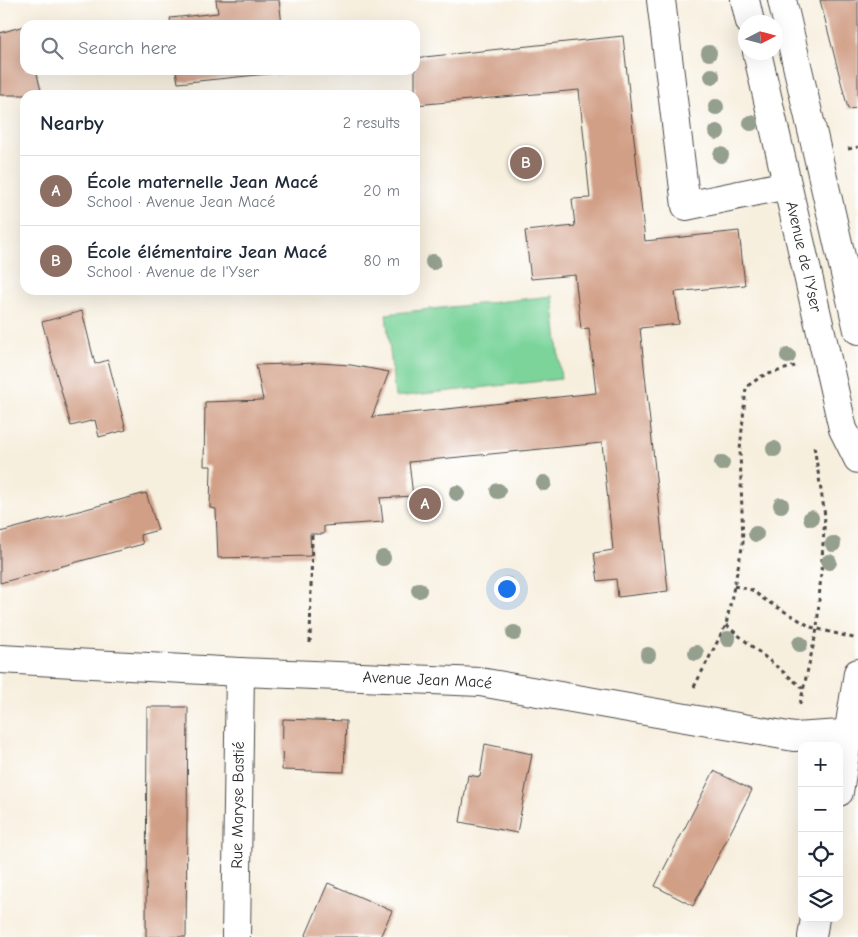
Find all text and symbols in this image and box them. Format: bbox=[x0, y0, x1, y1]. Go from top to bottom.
north arrow bbox=[738, 15, 783, 60]
search box bbox=[20, 20, 420, 75]
icon: search bbox=[38, 34, 66, 62]
text: Search here bbox=[78, 37, 177, 59]
text: Nearby bbox=[40, 111, 104, 135]
text: 2 results bbox=[343, 114, 400, 132]
pin: B bbox=[510, 144, 542, 182]
text: École maternelle Jean Macé bbox=[87, 171, 318, 193]
text: A bbox=[52, 182, 60, 200]
text: 20 m bbox=[363, 182, 400, 200]
text: School · Avenue Jean Macé bbox=[87, 193, 275, 211]
street label: Avenue de l'Yser bbox=[782, 200, 825, 315]
text: École élémentaire Jean Macé bbox=[87, 241, 327, 263]
text: B bbox=[51, 252, 61, 270]
text: 80 m bbox=[363, 252, 400, 270]
text: School · Avenue de l'Yser bbox=[87, 263, 259, 281]
pin: A bbox=[409, 485, 441, 523]
your location bbox=[494, 576, 520, 602]
street label: Avenue Jean Macé bbox=[362, 668, 494, 693]
street label: Rue Maryse Bastié bbox=[228, 741, 248, 869]
map controls bbox=[798, 742, 843, 922]
button: + bbox=[798, 742, 843, 787]
button: − bbox=[798, 787, 843, 832]
button: locate bbox=[798, 832, 843, 877]
button: layers bbox=[798, 877, 843, 922]

